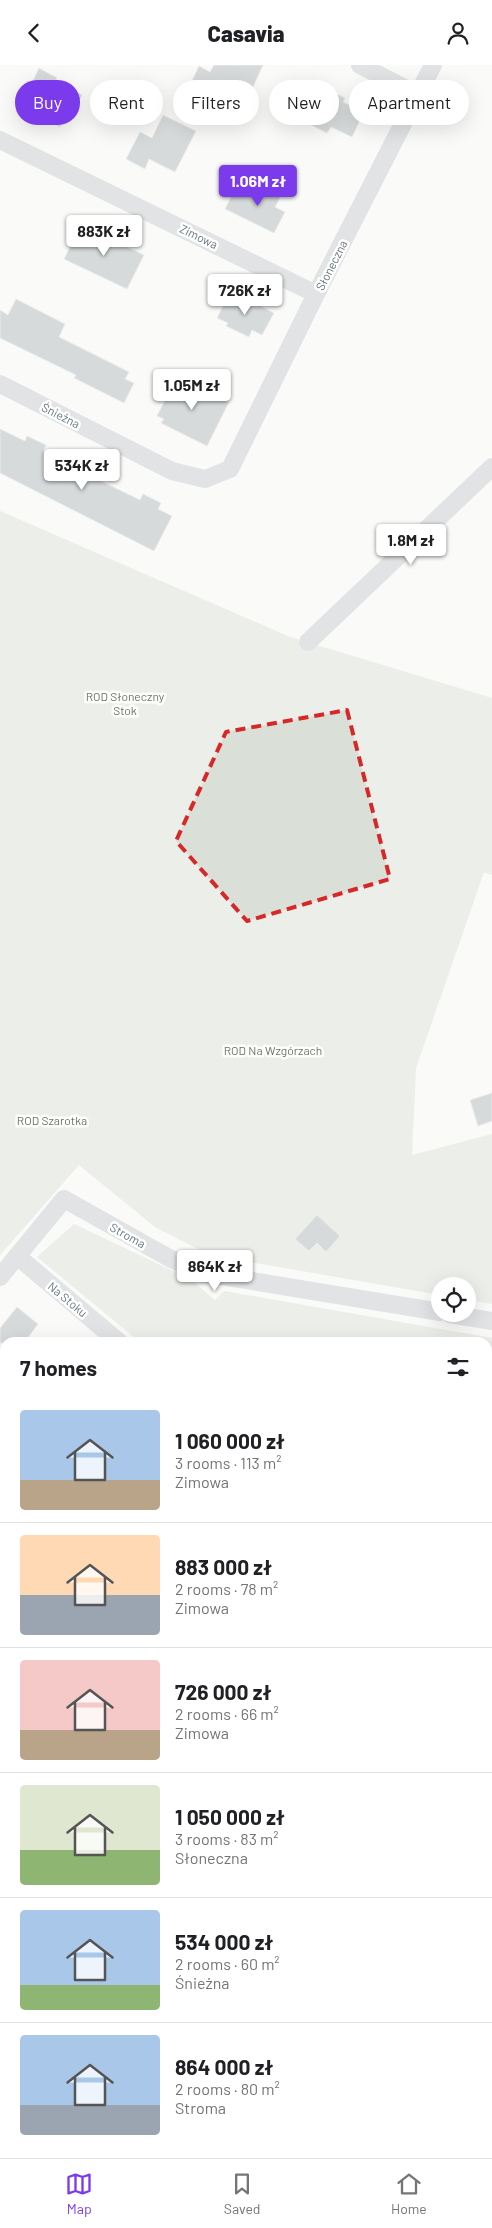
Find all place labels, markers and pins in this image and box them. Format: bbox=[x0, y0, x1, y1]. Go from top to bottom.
pin: 1.06M zł bbox=[206, 165, 310, 207]
pin: 883K zł bbox=[58, 215, 150, 257]
pin: 726K zł bbox=[199, 273, 291, 316]
pin: 1.05M zł bbox=[140, 369, 244, 411]
pin: 534K zł bbox=[36, 449, 128, 491]
pin: 1.8M zł bbox=[365, 523, 457, 566]
pin: 864K zł bbox=[169, 1249, 261, 1292]

